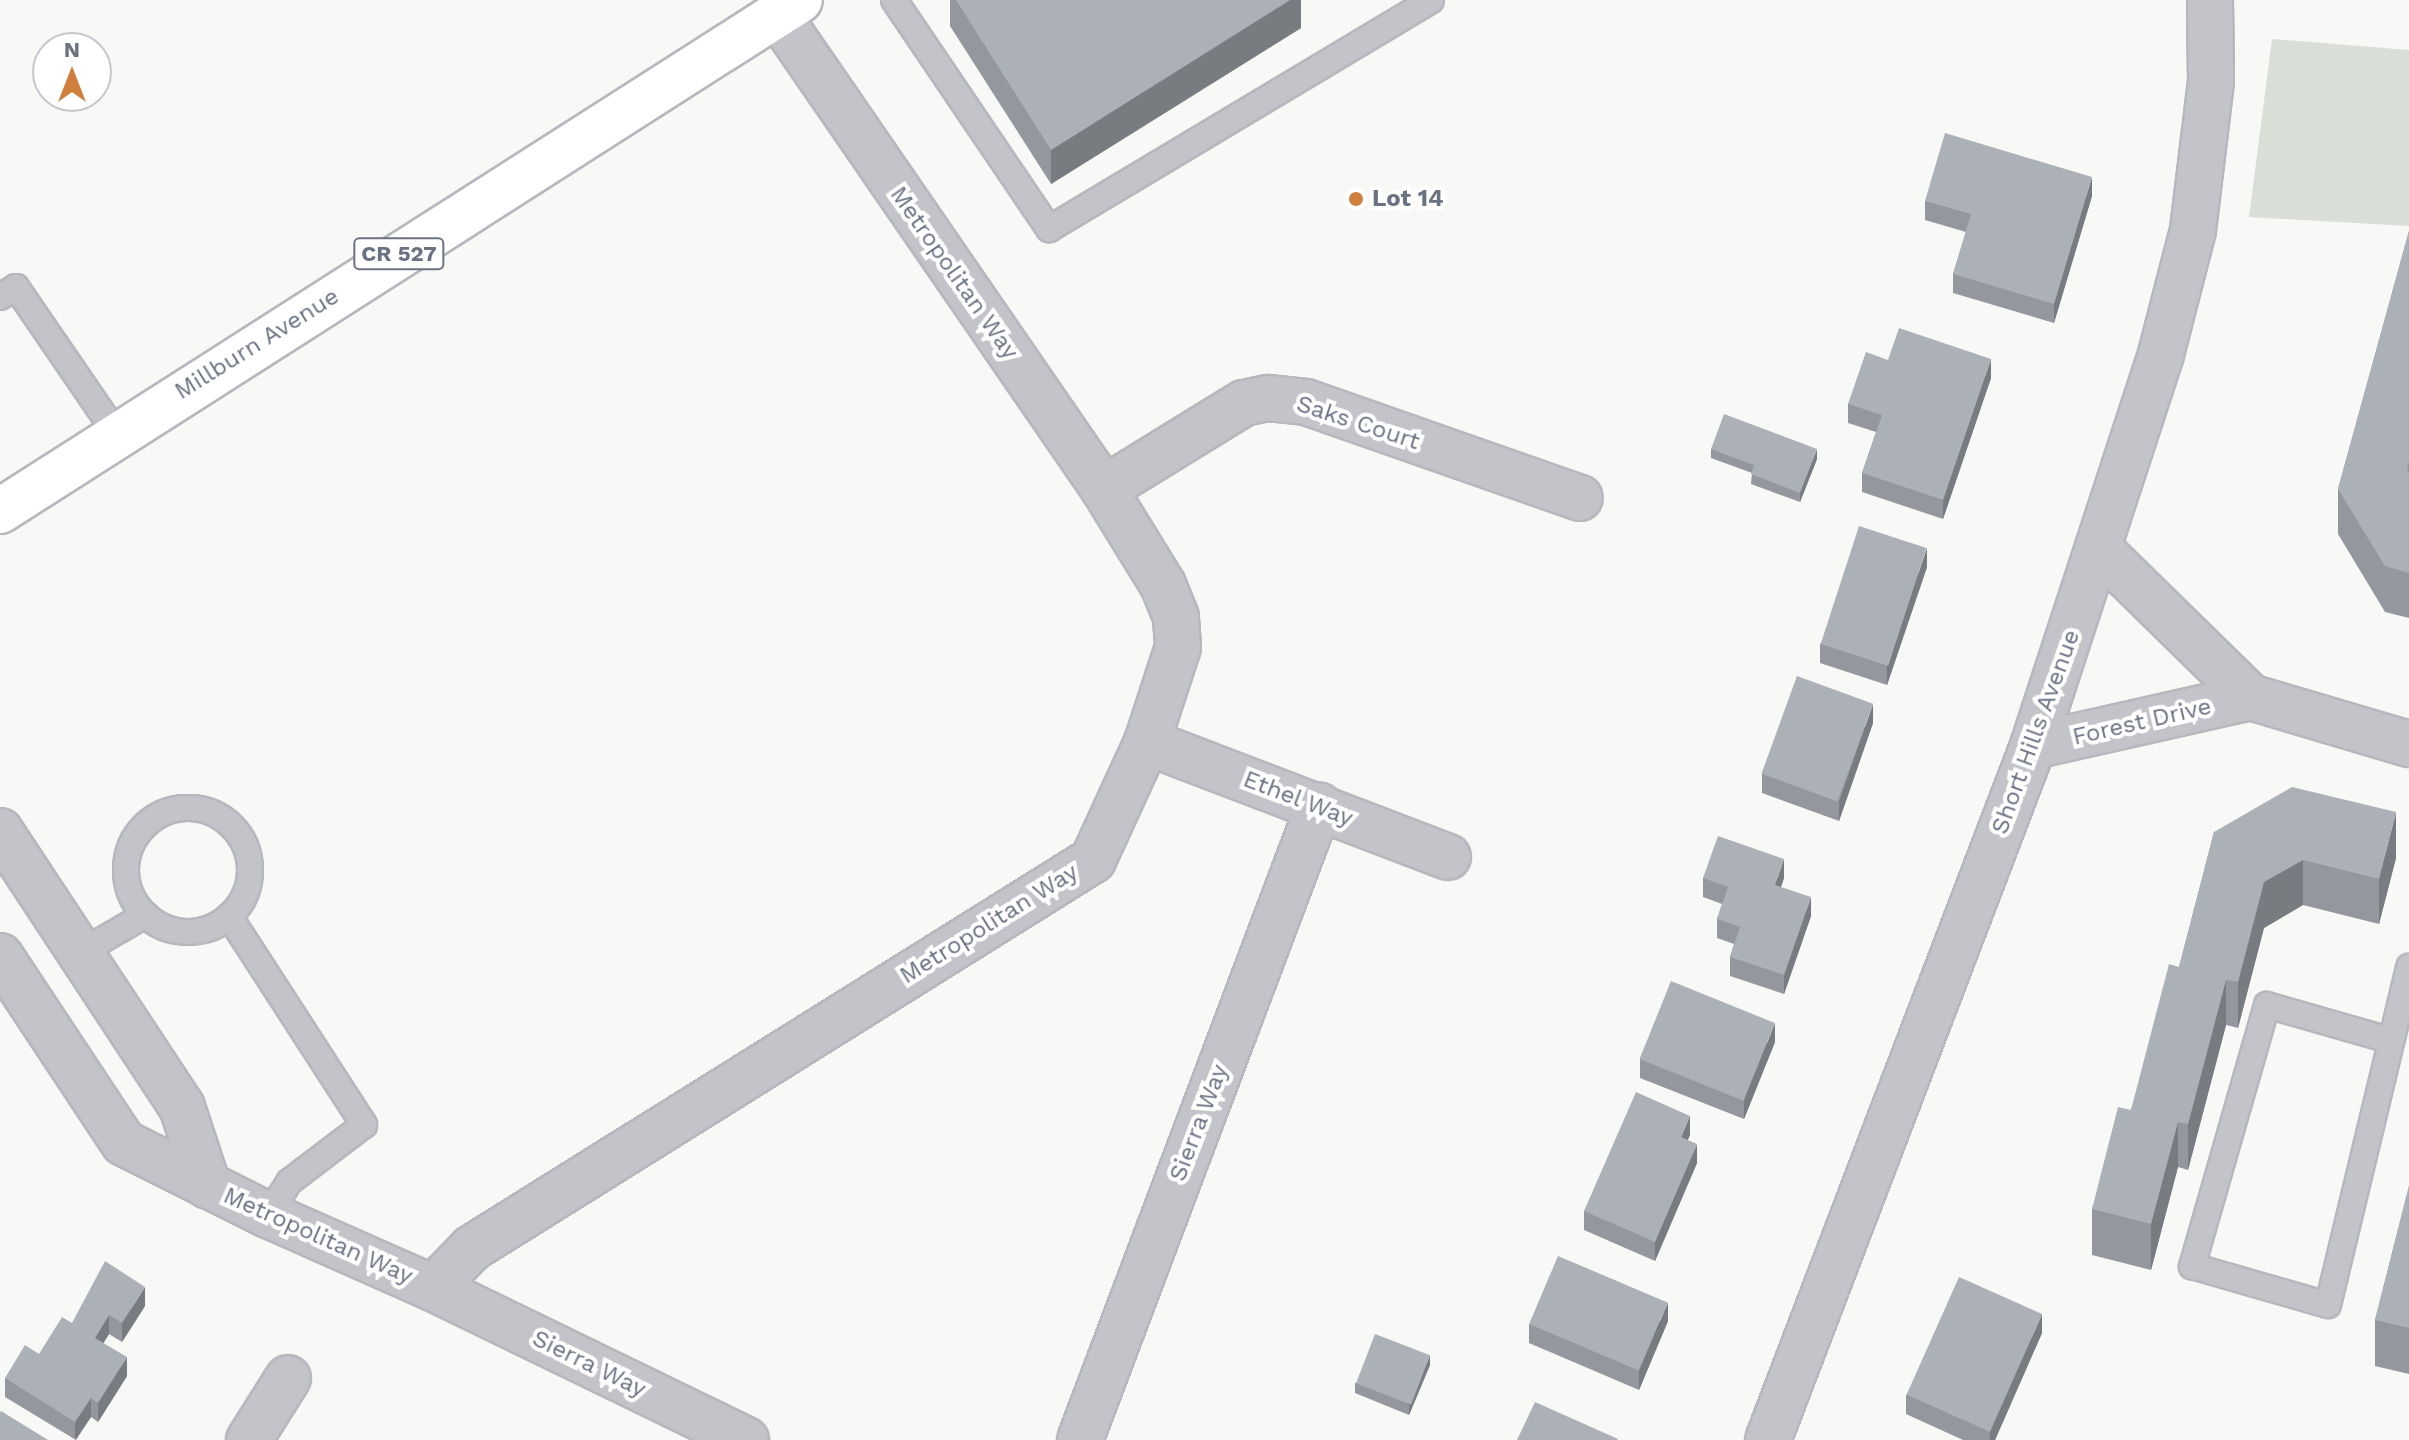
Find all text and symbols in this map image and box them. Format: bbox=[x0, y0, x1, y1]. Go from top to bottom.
north arrow bbox=[32, 32, 112, 112]
text: N bbox=[64, 37, 80, 62]
street label: Metropolitan Way bbox=[883, 181, 1025, 365]
place label: Lot 14 bbox=[1372, 185, 1444, 213]
marker: Lot 14 bbox=[1347, 190, 1365, 208]
road number: CR 527 bbox=[353, 236, 445, 272]
street label: Millburn Avenue bbox=[169, 282, 345, 406]
street label: Saks Court bbox=[1293, 390, 1423, 456]
street label: Short Hills Avenue bbox=[1985, 625, 2087, 839]
street label: Forest Drive bbox=[2070, 692, 2214, 752]
street label: Ethel Way bbox=[1238, 765, 1358, 833]
street label: Metropolitan Way bbox=[894, 858, 1084, 990]
street label: Sierra Way bbox=[1163, 1060, 1235, 1186]
street label: Metropolitan Way bbox=[219, 1181, 417, 1291]
street label: Sierra Way bbox=[527, 1324, 651, 1404]

